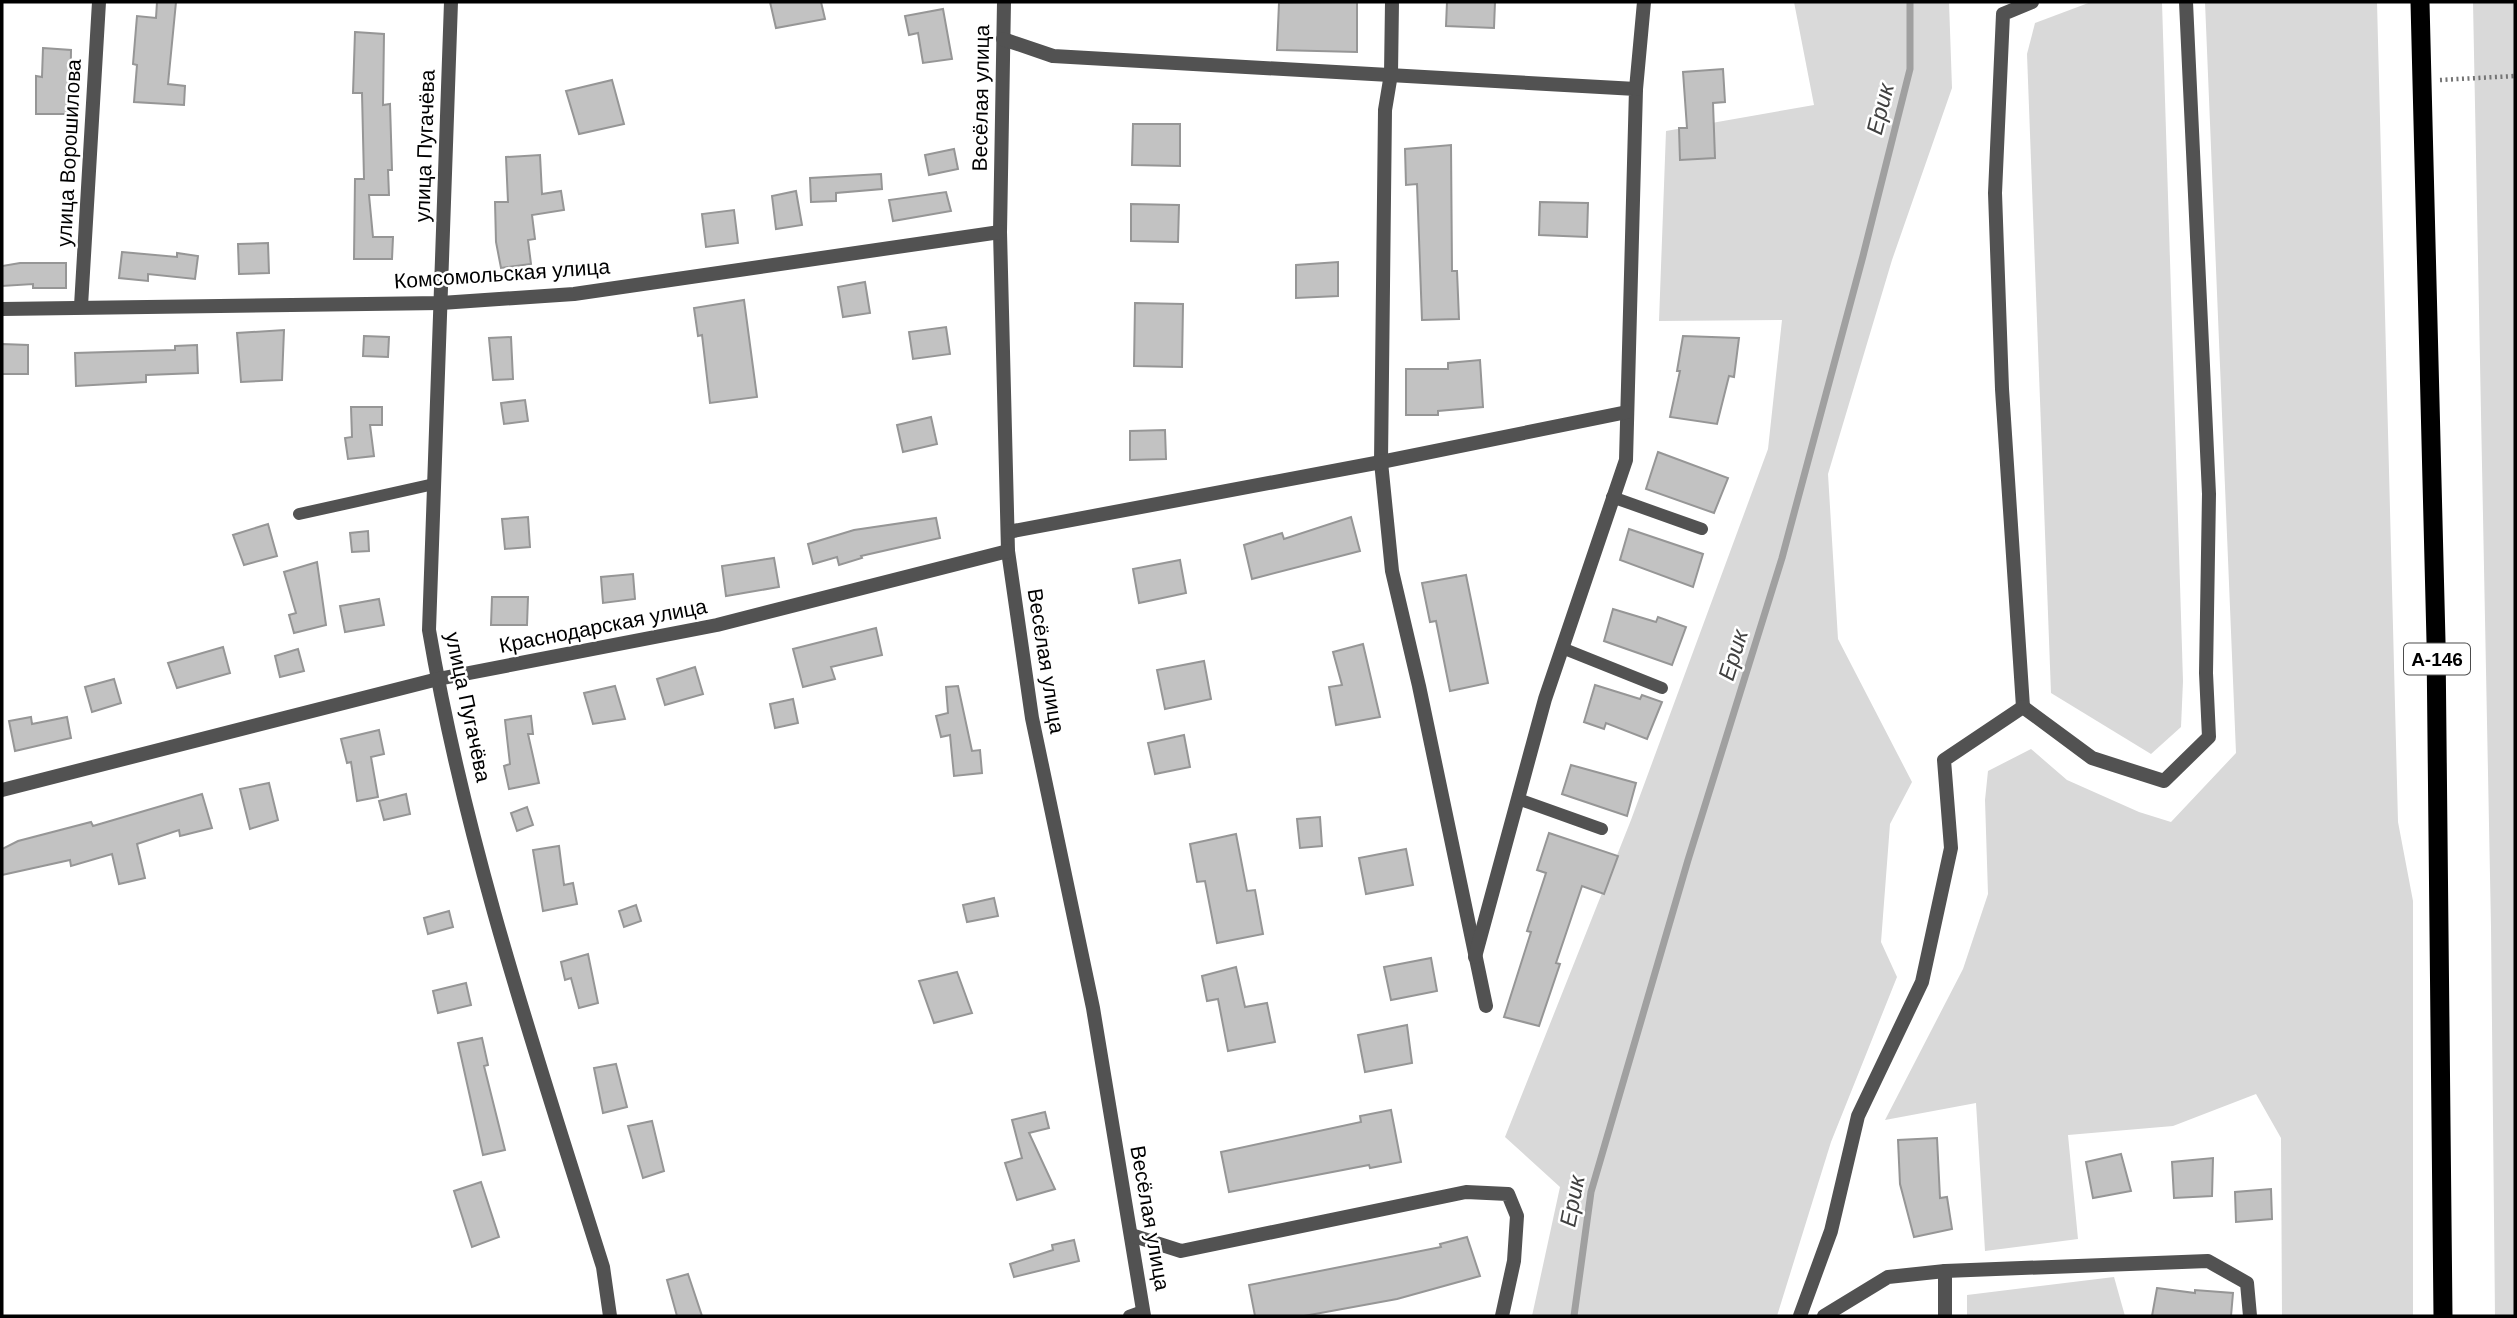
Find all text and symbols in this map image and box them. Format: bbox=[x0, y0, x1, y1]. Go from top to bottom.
street label: Весёлая улица bbox=[968, 24, 993, 172]
street label: улица Ворошилова bbox=[52, 58, 85, 247]
street label: улица Пугачёва bbox=[410, 69, 439, 223]
water label: Ерик bbox=[1861, 80, 1899, 137]
street label: Комсомольская улица bbox=[393, 254, 611, 293]
street label: Весёлая улица bbox=[1024, 587, 1069, 736]
street label: Краснодарская улица bbox=[497, 594, 709, 657]
water label: Ерик bbox=[1713, 625, 1753, 684]
street label: улица Пугачёва bbox=[441, 630, 496, 784]
road number: А-146 bbox=[2404, 644, 2470, 674]
street label: Весёлая улица bbox=[1126, 1144, 1175, 1292]
water label: Ерик bbox=[1554, 1172, 1590, 1229]

